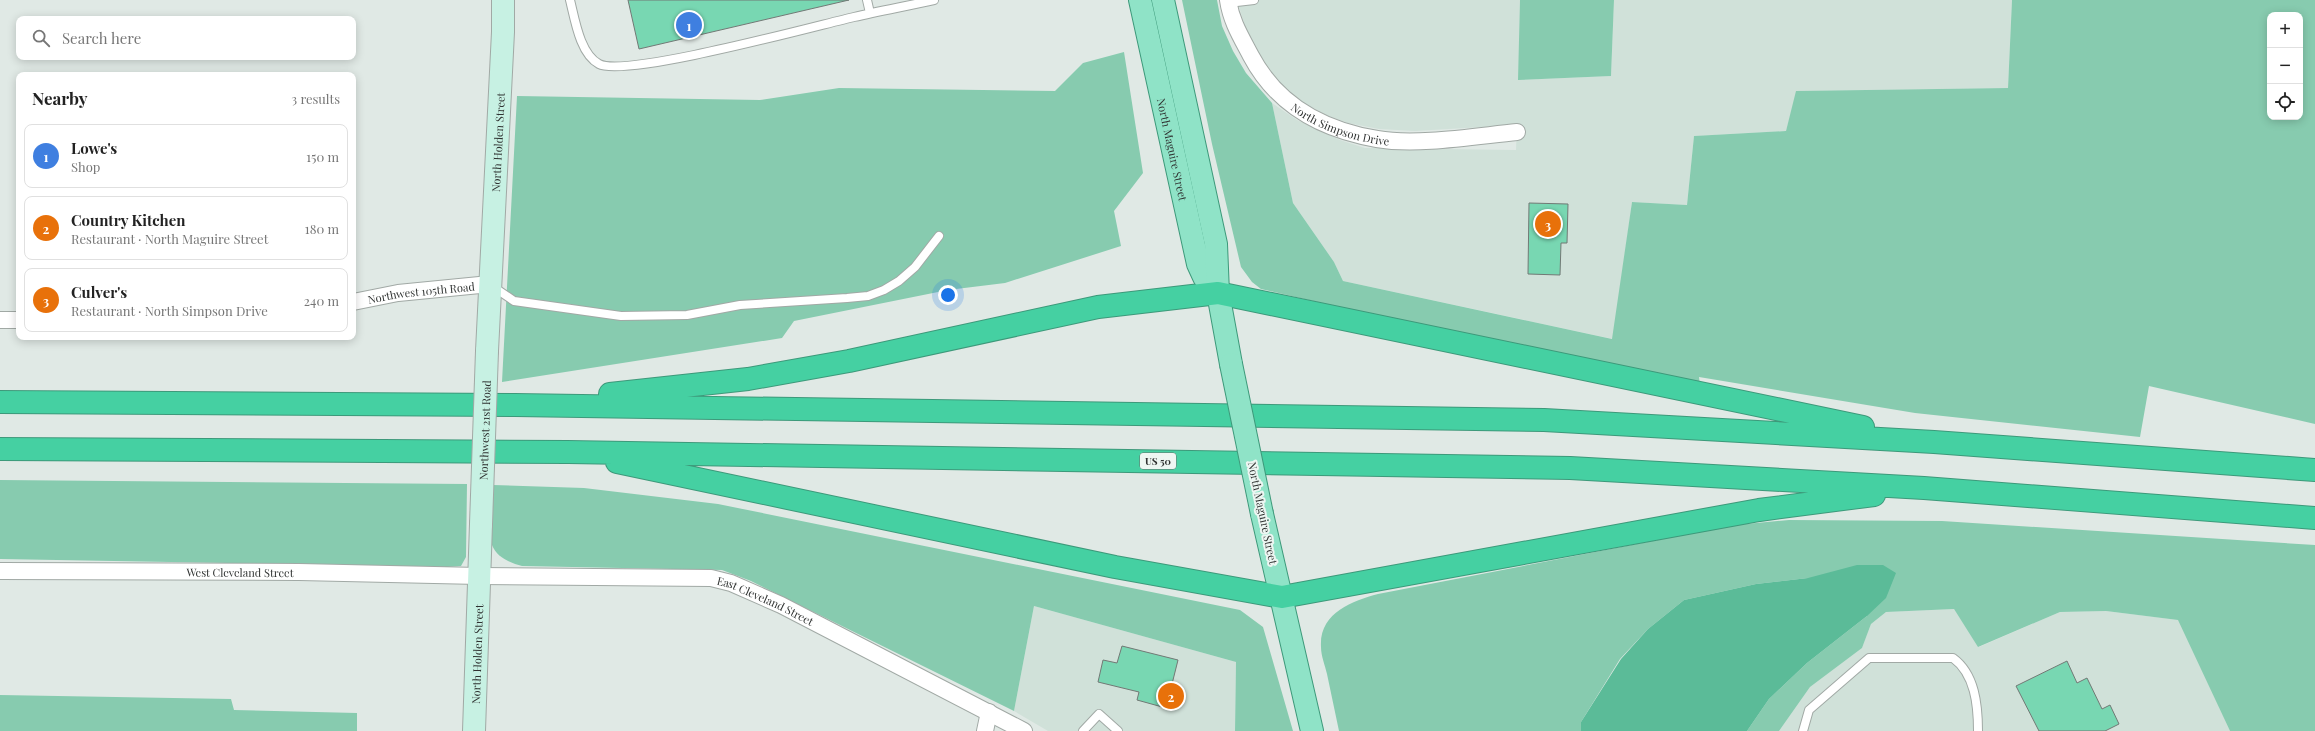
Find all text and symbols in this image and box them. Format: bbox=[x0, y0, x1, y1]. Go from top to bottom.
pin: 1 bbox=[676, 10, 702, 40]
map controls bbox=[2267, 12, 2303, 120]
button: + bbox=[2267, 12, 2303, 48]
search box bbox=[16, 16, 356, 60]
icon: search bbox=[30, 27, 52, 49]
text: Search here bbox=[62, 28, 141, 48]
button: − bbox=[2267, 48, 2303, 84]
button: locate bbox=[2267, 84, 2303, 120]
text: Nearby bbox=[32, 87, 87, 109]
text: 3 results bbox=[291, 90, 340, 107]
street label: North Holden Street bbox=[487, 92, 507, 192]
street label: North Maguire Street bbox=[1154, 97, 1191, 202]
street label: North Simpson Drive bbox=[1288, 99, 1391, 148]
text: Lowe's bbox=[71, 138, 117, 158]
text: 1 bbox=[44, 148, 48, 165]
text: 150 m bbox=[306, 148, 339, 165]
text: Shop bbox=[71, 158, 100, 175]
pin: 3 bbox=[1535, 209, 1561, 239]
text: Country Kitchen bbox=[71, 210, 185, 230]
text: 2 bbox=[43, 220, 49, 237]
text: 180 m bbox=[305, 220, 339, 237]
text: Restaurant · North Maguire Street bbox=[71, 230, 268, 247]
street label: Northwest 105th Road bbox=[366, 278, 476, 306]
text: Culver's bbox=[71, 282, 127, 302]
your location bbox=[938, 285, 958, 305]
text: 3 bbox=[43, 292, 49, 309]
text: 240 m bbox=[304, 292, 339, 309]
text: Restaurant · North Simpson Drive bbox=[71, 302, 268, 319]
street label: Northwest 21st Road bbox=[475, 379, 494, 480]
road number: US 50 bbox=[1140, 453, 1176, 469]
street label: North Maguire Street bbox=[1245, 460, 1281, 566]
street label: West Cleveland Street bbox=[185, 564, 294, 579]
street label: East Cleveland Street bbox=[716, 572, 816, 628]
street label: North Holden Street bbox=[467, 604, 486, 704]
pin: 2 bbox=[1158, 681, 1184, 711]

